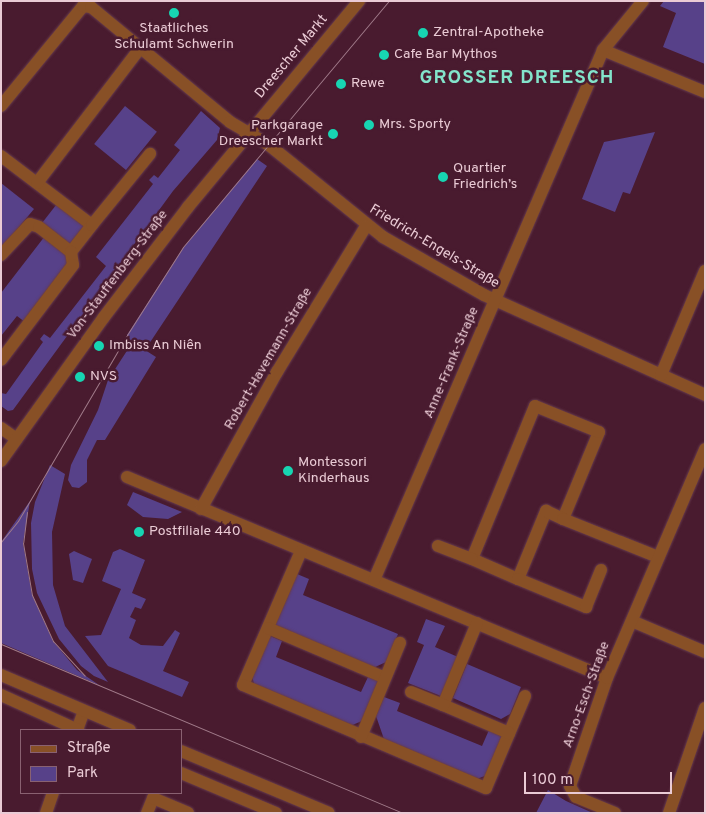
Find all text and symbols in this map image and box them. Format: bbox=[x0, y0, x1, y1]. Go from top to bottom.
marker: Staatliches Schulamt Schwerin bbox=[168, 7, 180, 19]
street label: Dreescher Markt bbox=[252, 12, 332, 102]
place label: Staatliches Schulamt Schwerin bbox=[114, 21, 234, 54]
place label: Zentral-Apotheke bbox=[433, 25, 544, 41]
marker: Zentral-Apotheke bbox=[417, 27, 429, 39]
place label: Cafe Bar Mythos bbox=[394, 47, 497, 63]
marker: Cafe Bar Mythos bbox=[378, 49, 390, 61]
district label: GROSSER DREESCH bbox=[418, 68, 616, 90]
place label: Rewe bbox=[351, 76, 385, 92]
marker: Rewe bbox=[335, 78, 347, 90]
place label: Mrs. Sporty bbox=[379, 117, 451, 133]
place label: Parkgarage Dreescher Markt bbox=[219, 118, 323, 150]
marker: Mrs. Sporty bbox=[363, 119, 375, 131]
marker: Parkgarage Dreescher Markt bbox=[327, 128, 339, 140]
place label: Quartier Friedrich’s bbox=[453, 161, 517, 193]
marker: Quartier Friedrich’s bbox=[437, 171, 449, 183]
street label: Friedrich-Engels-Straße bbox=[366, 201, 502, 293]
street label: Von-Stauffenberg-Straße bbox=[64, 207, 172, 343]
street label: Robert-Havemann-Straße bbox=[221, 285, 317, 433]
street label: Anne-Frank-Straße bbox=[421, 305, 483, 421]
place label: Imbiss An Niên bbox=[109, 338, 202, 354]
marker: Imbiss An Niên bbox=[93, 340, 105, 352]
place label: NVS bbox=[90, 369, 117, 385]
marker: NVS bbox=[74, 371, 86, 383]
place label: Montessori Kinderhaus bbox=[298, 455, 370, 488]
marker: Montessori Kinderhaus bbox=[282, 465, 294, 477]
place label: Postfiliale 440 bbox=[149, 524, 241, 540]
marker: Postfiliale 440 bbox=[133, 526, 145, 538]
street label: Arno-Esch-Straße bbox=[560, 640, 614, 750]
legend bbox=[20, 729, 182, 794]
text: Straße bbox=[67, 739, 111, 758]
scale bar bbox=[526, 762, 674, 794]
text: Park bbox=[67, 764, 98, 783]
text: 100 m bbox=[532, 771, 573, 790]

